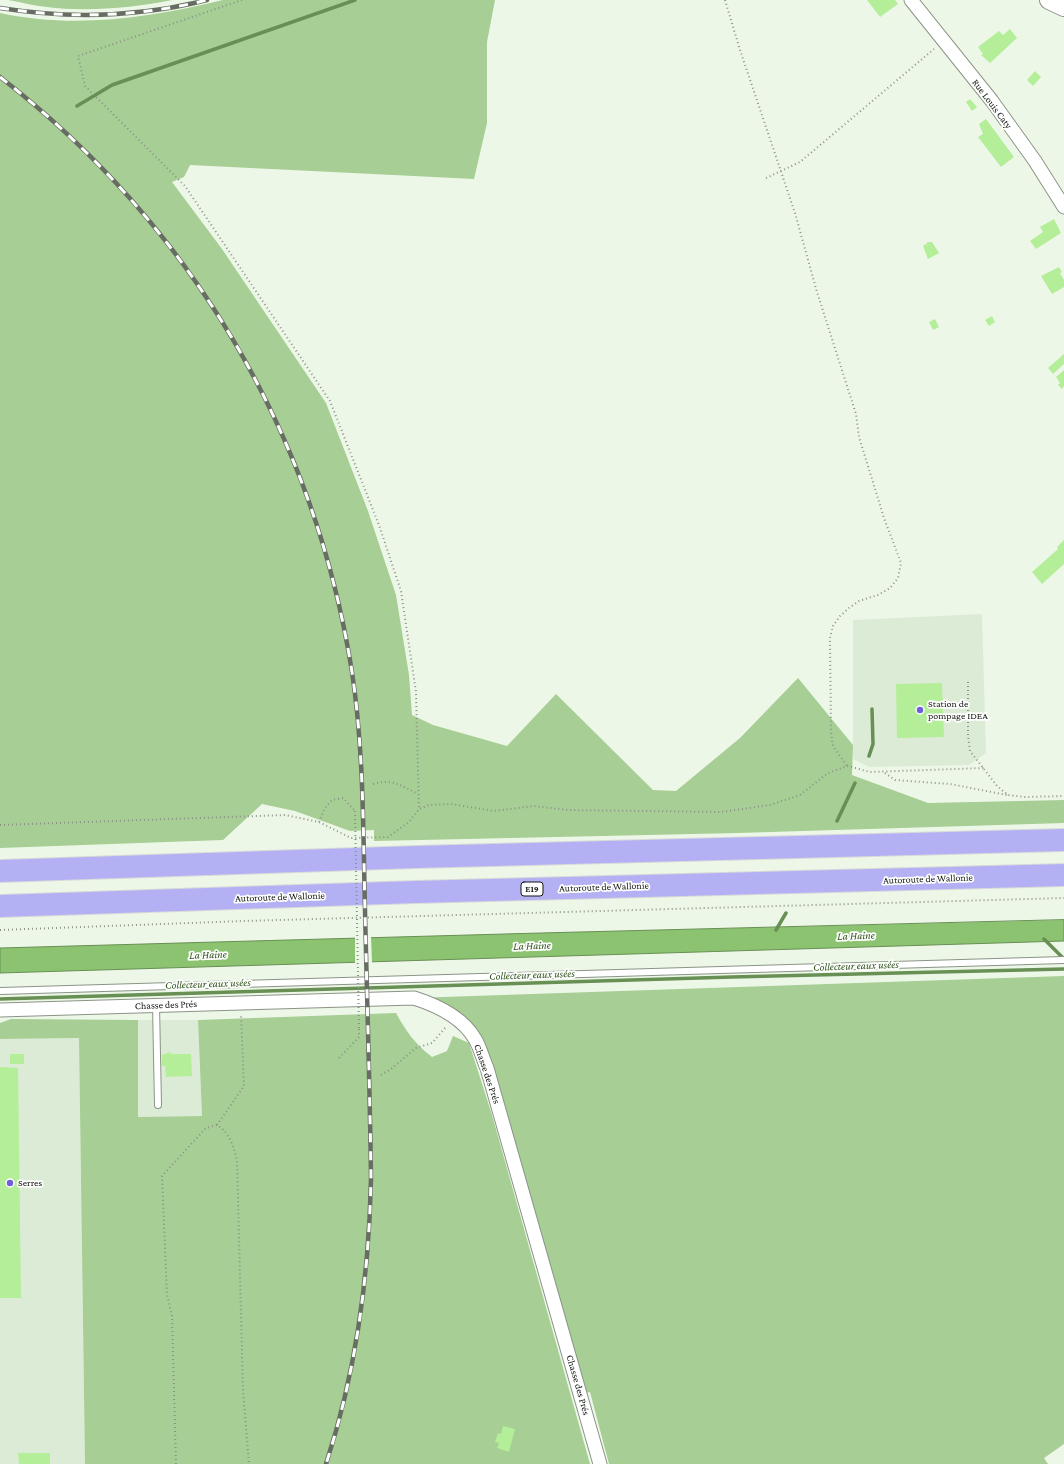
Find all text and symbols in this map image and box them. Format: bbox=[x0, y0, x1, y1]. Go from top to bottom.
street label: Rue Louis Caty bbox=[969, 77, 1015, 131]
place label: Station de pompage IDEA bbox=[928, 698, 988, 722]
marker: Station de pompage IDEA bbox=[915, 705, 925, 715]
street label: Autoroute de Wallonie bbox=[883, 871, 973, 887]
street label: Autoroute de Wallonie bbox=[559, 879, 649, 895]
road number: E19 bbox=[521, 882, 543, 896]
street label: Autoroute de Wallonie bbox=[235, 889, 325, 905]
water label: La Haine bbox=[837, 929, 875, 943]
water label: La Haine bbox=[513, 939, 551, 953]
water label: La Haine bbox=[189, 948, 227, 962]
water label: Collecteur eaux usées bbox=[813, 958, 899, 974]
water label: Collecteur eaux usées bbox=[489, 967, 575, 983]
water label: Collecteur eaux usées bbox=[165, 976, 251, 992]
street label: Chasse des Prés bbox=[135, 998, 197, 1012]
street label: Chasse des Prés bbox=[471, 1043, 503, 1105]
place label: Serres bbox=[18, 1177, 42, 1189]
marker: Serres bbox=[5, 1178, 15, 1188]
street label: Chasse des Prés bbox=[564, 1353, 592, 1417]

